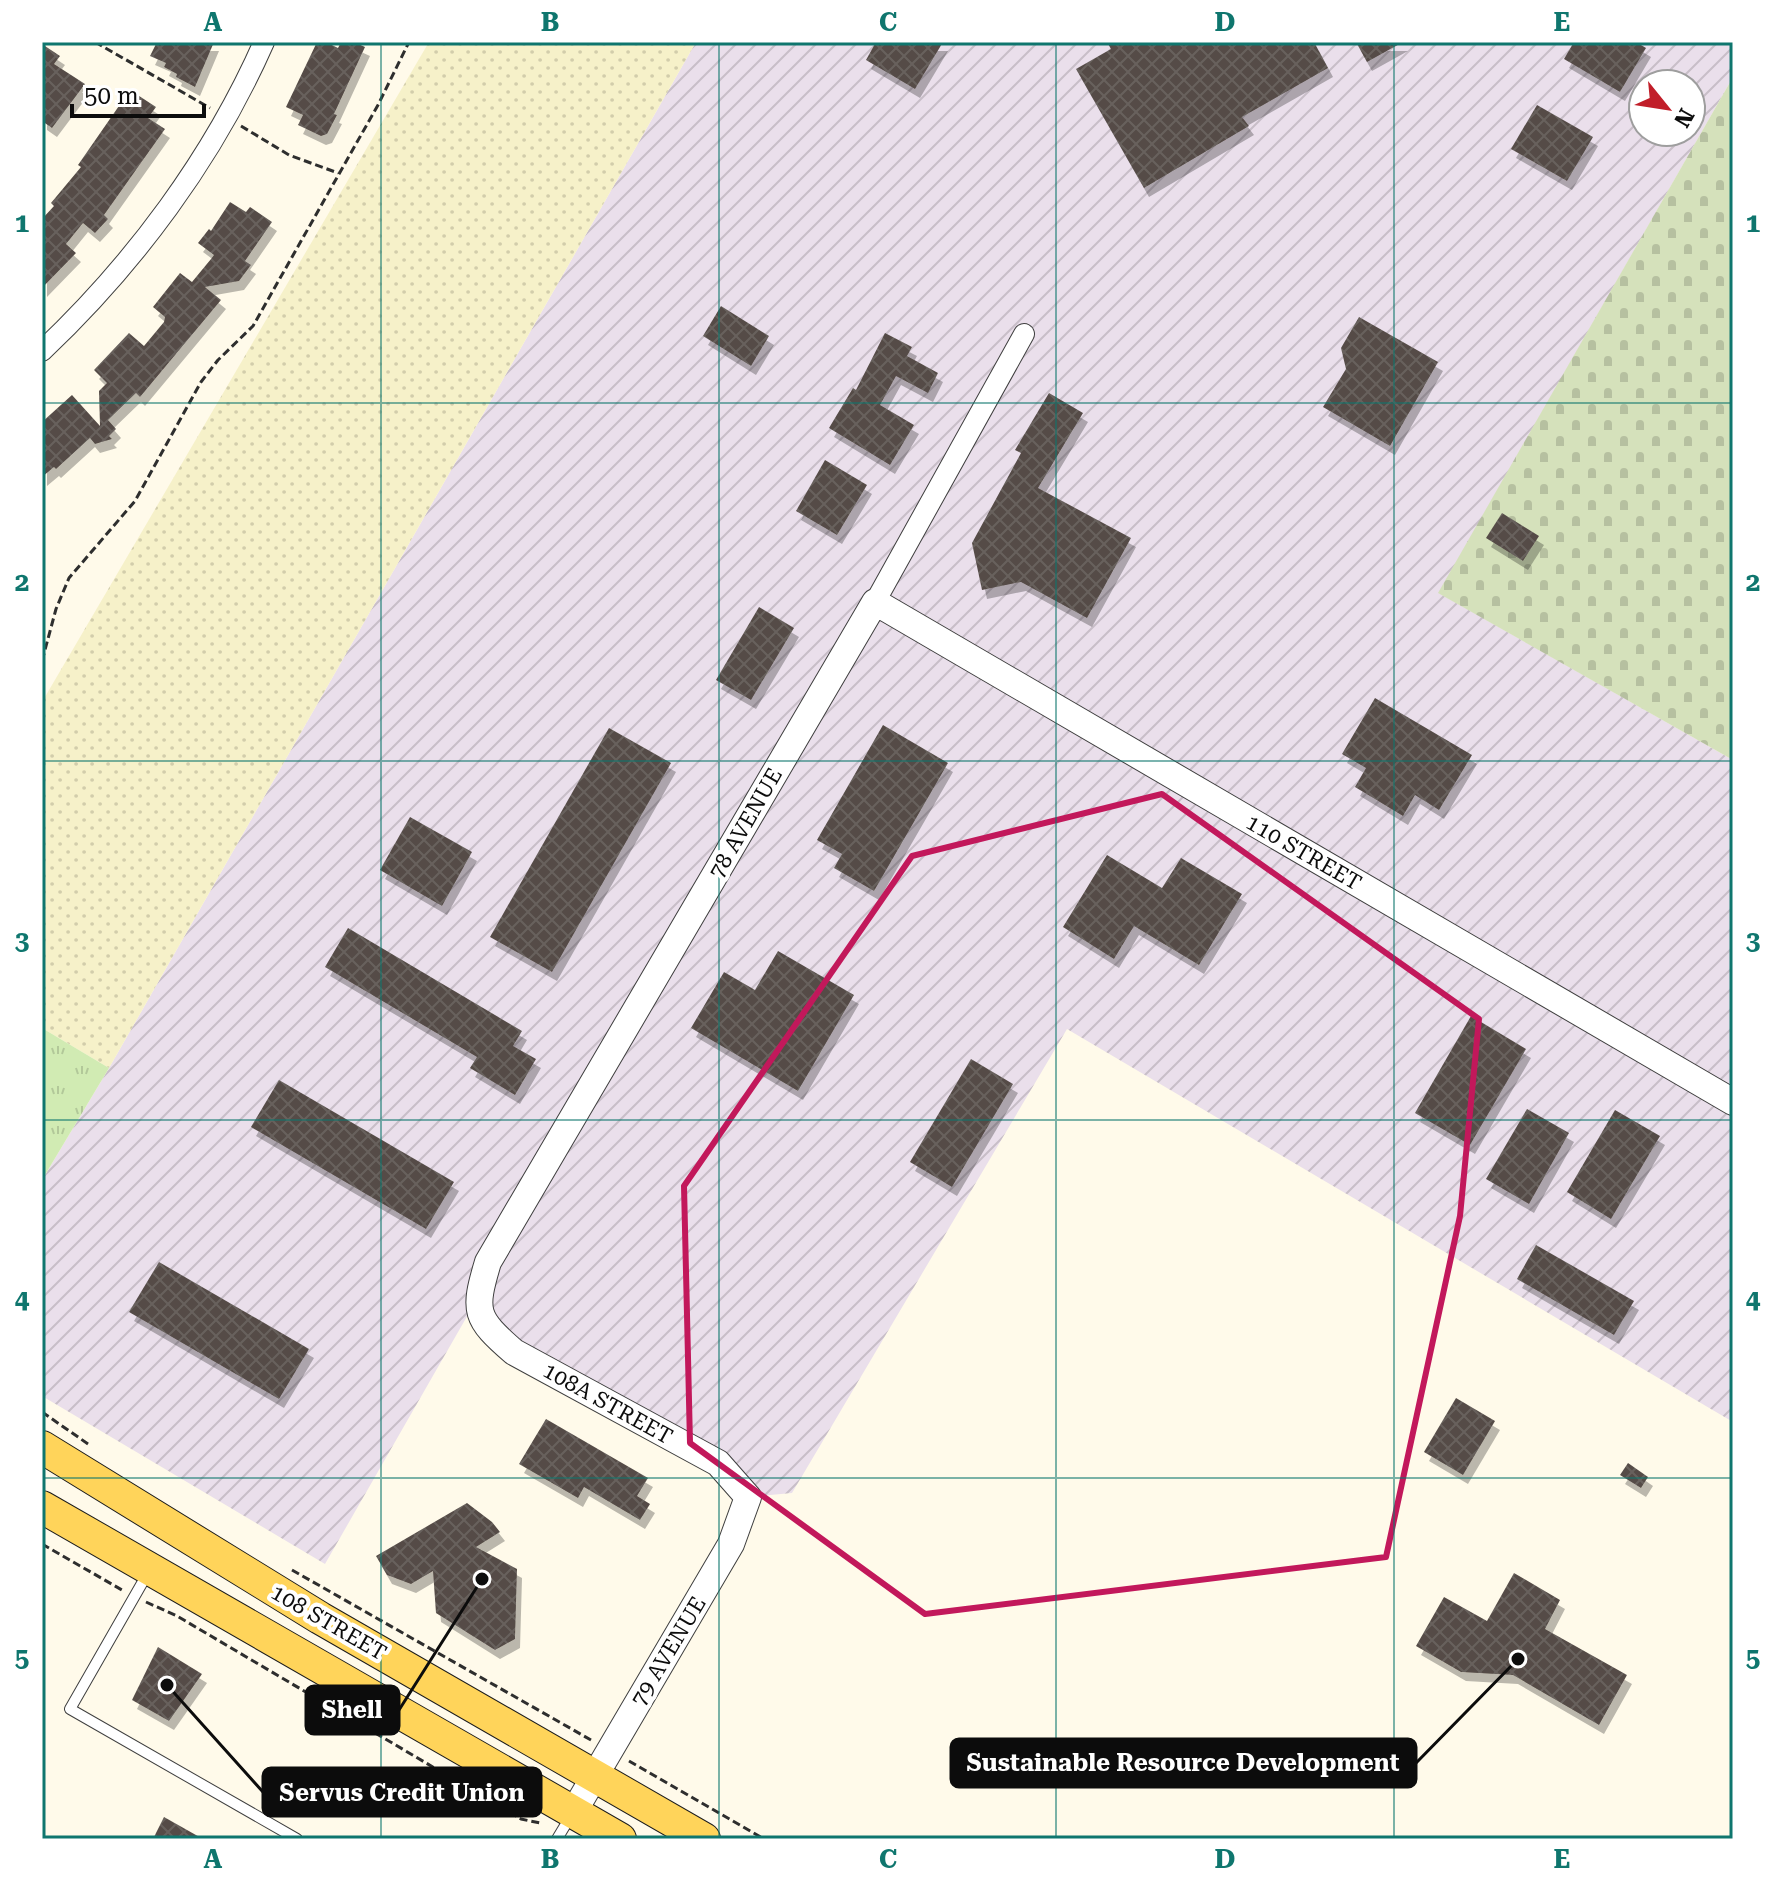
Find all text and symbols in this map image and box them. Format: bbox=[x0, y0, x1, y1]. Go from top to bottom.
text: A bbox=[204, 7, 223, 37]
text: B bbox=[541, 7, 559, 37]
text: C bbox=[879, 7, 897, 37]
text: D bbox=[1215, 7, 1235, 37]
text: E bbox=[1554, 7, 1570, 37]
scale bar bbox=[72, 68, 204, 118]
north arrow bbox=[1627, 68, 1707, 148]
text: 50 m bbox=[84, 82, 139, 110]
text: N bbox=[1669, 104, 1699, 131]
text: 1 bbox=[15, 208, 29, 238]
text: 1 bbox=[1746, 208, 1760, 238]
text: 2 bbox=[15, 567, 29, 597]
text: 2 bbox=[1746, 567, 1760, 597]
street label: 78 AVENUE bbox=[704, 764, 787, 883]
street label: 110 STREET bbox=[1242, 809, 1366, 895]
text: 3 bbox=[15, 926, 29, 956]
text: 3 bbox=[1746, 926, 1760, 956]
text: 4 bbox=[15, 1284, 30, 1314]
text: 4 bbox=[1746, 1284, 1761, 1314]
street label: 108A STREET bbox=[539, 1358, 677, 1449]
street label: 108 STREET bbox=[267, 1579, 391, 1665]
street label: 79 AVENUE bbox=[626, 1592, 711, 1710]
text: 5 bbox=[15, 1643, 29, 1673]
text: 5 bbox=[1746, 1643, 1760, 1673]
callout: Shell bbox=[306, 1686, 399, 1734]
text: Shell bbox=[322, 1696, 383, 1724]
callout: Sustainable Resource Development bbox=[951, 1739, 1416, 1787]
text: Sustainable Resource Development bbox=[967, 1749, 1400, 1777]
callout: Servus Credit Union bbox=[263, 1768, 541, 1816]
text: Servus Credit Union bbox=[279, 1779, 525, 1807]
text: A bbox=[204, 1844, 223, 1874]
text: B bbox=[541, 1844, 559, 1874]
text: C bbox=[879, 1844, 897, 1874]
text: D bbox=[1215, 1844, 1235, 1874]
text: E bbox=[1554, 1844, 1570, 1874]

